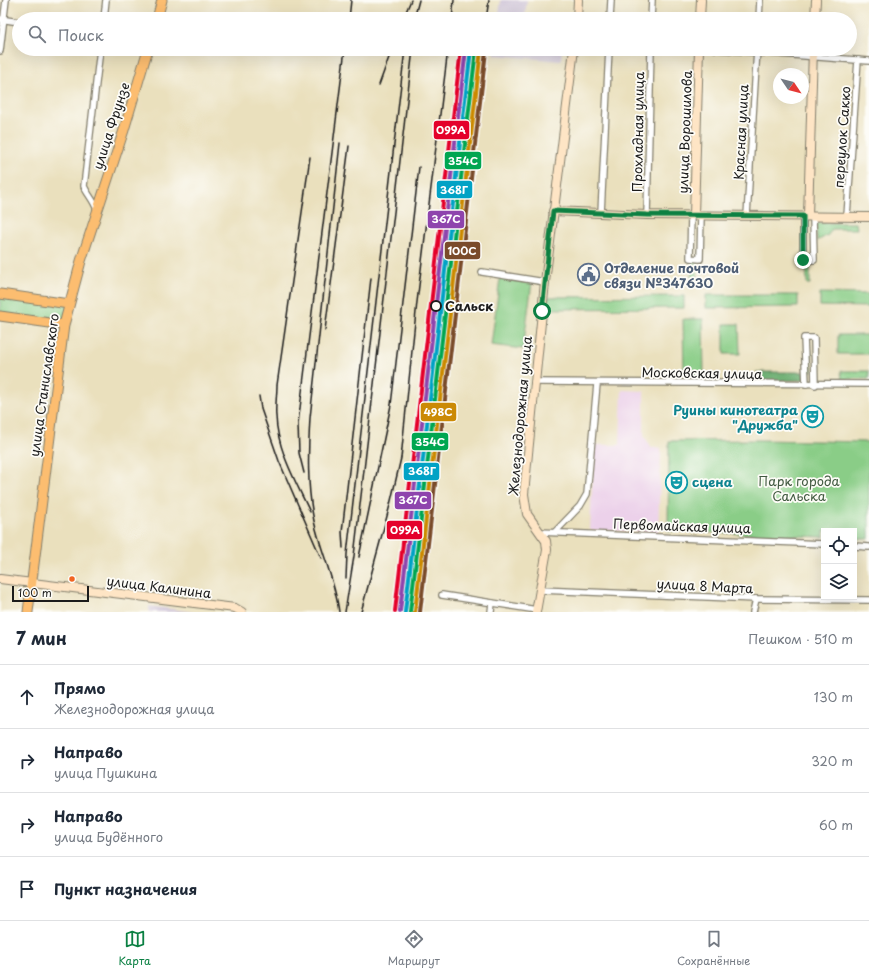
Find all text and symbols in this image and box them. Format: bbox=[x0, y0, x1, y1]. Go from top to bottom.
search box bbox=[12, 12, 857, 56]
icon: search bbox=[26, 23, 48, 45]
text: Поиск bbox=[58, 23, 104, 46]
north arrow bbox=[773, 68, 809, 104]
street label: улица Ворошилова bbox=[673, 69, 696, 194]
street label: Прохладная улица bbox=[627, 71, 648, 192]
street label: улица Фрунзе bbox=[88, 80, 134, 172]
street label: Красная улица bbox=[729, 83, 753, 180]
street label: переулок Сакко bbox=[828, 85, 855, 189]
line badge: 099А bbox=[433, 120, 470, 140]
text: 099А bbox=[436, 121, 466, 138]
line badge: 354С bbox=[444, 151, 482, 170]
text: 354С bbox=[448, 152, 478, 169]
line badge: 368Г bbox=[436, 180, 473, 199]
text: 368Г bbox=[440, 181, 469, 198]
line badge: 367С bbox=[427, 210, 465, 229]
text: 367С bbox=[431, 210, 461, 227]
line badge: 100C bbox=[444, 241, 481, 260]
text: 100C bbox=[447, 242, 477, 259]
route end bbox=[794, 251, 812, 269]
place label: Отделение почтовой связи №347630 bbox=[604, 258, 739, 292]
public building icon: Отделение почтовой связи №347630 bbox=[576, 262, 602, 288]
place label: Сальск bbox=[445, 296, 493, 315]
marker: Сальск bbox=[430, 300, 442, 312]
route start bbox=[533, 302, 551, 320]
street label: улица Станиславского bbox=[24, 312, 63, 458]
street label: Железнодорожная улица bbox=[503, 334, 536, 497]
street label: Московская улица bbox=[641, 362, 763, 383]
place label: Руины кинотеатра "Дружба" bbox=[673, 400, 798, 434]
line badge: 498С bbox=[420, 402, 457, 422]
text: 498С bbox=[423, 403, 453, 420]
theatre icon: Руины кинотеатра "Дружба" bbox=[800, 404, 826, 430]
line badge: 354С bbox=[411, 432, 449, 451]
text: 354С bbox=[415, 433, 445, 450]
line badge: 368Г bbox=[403, 462, 440, 481]
text: 368Г bbox=[408, 462, 437, 479]
theatre icon: сцена bbox=[663, 469, 689, 495]
park label: Парк города Сальска bbox=[758, 471, 841, 505]
place label: сцена bbox=[692, 472, 733, 491]
line badge: 367С bbox=[394, 491, 432, 510]
text: 367С bbox=[398, 491, 428, 508]
street label: Первомайская улица bbox=[613, 514, 752, 537]
line badge: 099А bbox=[386, 520, 423, 540]
text: 099А bbox=[390, 521, 420, 538]
map controls bbox=[821, 528, 857, 600]
button: locate bbox=[821, 528, 857, 564]
button: layers bbox=[821, 564, 857, 600]
street label: улица Калинина bbox=[106, 571, 213, 602]
street label: улица 8 Марта bbox=[656, 573, 754, 598]
unlabelled marker bbox=[67, 574, 77, 584]
scale bar bbox=[12, 584, 89, 603]
text: 100 m bbox=[18, 584, 52, 601]
text: 7 мин bbox=[16, 625, 67, 651]
text: Пешком · 510 m bbox=[748, 629, 853, 648]
text: Прямо bbox=[54, 676, 105, 699]
icon: ahead bbox=[16, 686, 38, 708]
text: 130 m bbox=[814, 687, 853, 706]
text: Железнодорожная улица bbox=[54, 699, 214, 718]
text: Направо bbox=[54, 740, 123, 763]
icon: right bbox=[16, 750, 38, 772]
text: 320 m bbox=[811, 751, 853, 770]
text: улица Пушкина bbox=[54, 763, 157, 782]
text: Направо bbox=[54, 804, 123, 827]
icon: right bbox=[16, 814, 38, 836]
text: 60 m bbox=[819, 815, 853, 834]
text: улица Будённого bbox=[54, 827, 163, 846]
text: Пункт назначения bbox=[54, 877, 197, 900]
icon: arrive bbox=[16, 878, 38, 900]
tab: Карта bbox=[119, 928, 151, 969]
tab: Маршрут bbox=[388, 928, 440, 969]
tab: Сохранённые bbox=[677, 928, 750, 969]

